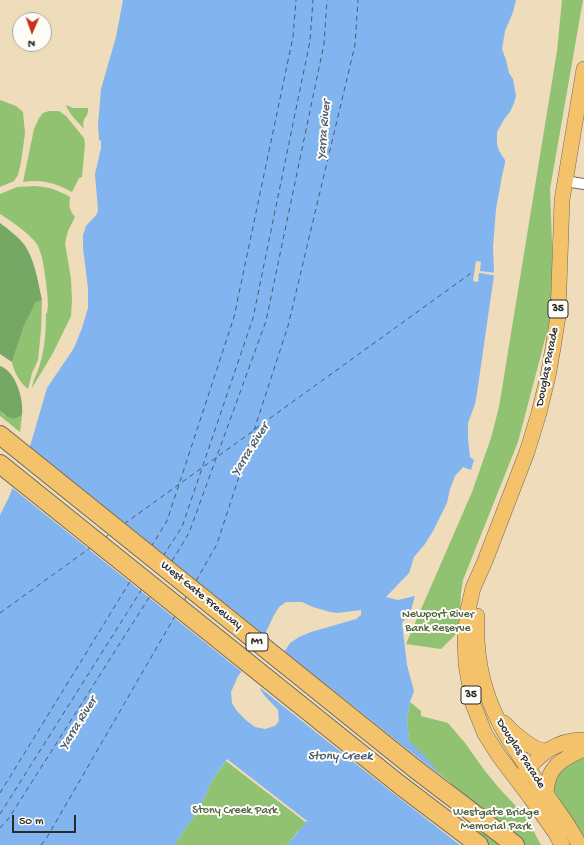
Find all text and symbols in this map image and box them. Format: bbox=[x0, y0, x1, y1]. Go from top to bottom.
north arrow bbox=[12, 12, 52, 52]
text: N bbox=[28, 37, 35, 49]
water label: Yarra River bbox=[315, 100, 335, 160]
road number: 35 bbox=[548, 300, 568, 318]
street label: Douglas Parade bbox=[533, 326, 563, 408]
water label: Yarra River bbox=[229, 421, 273, 479]
street label: West Gate Freeway bbox=[157, 559, 245, 633]
park label: Newport River Bank Reserve bbox=[402, 608, 474, 636]
road number: M1 bbox=[246, 633, 268, 651]
road number: 35 bbox=[461, 686, 481, 704]
water label: Yarra River bbox=[57, 695, 101, 753]
street label: Douglas Parade bbox=[492, 716, 548, 792]
water label: Stony Creek bbox=[308, 749, 372, 765]
park label: Stony Creek Park bbox=[192, 804, 278, 818]
park label: Westgate Bridge Memorial Park bbox=[453, 806, 539, 834]
scale bar bbox=[14, 807, 78, 833]
text: 50 m bbox=[19, 815, 44, 829]

